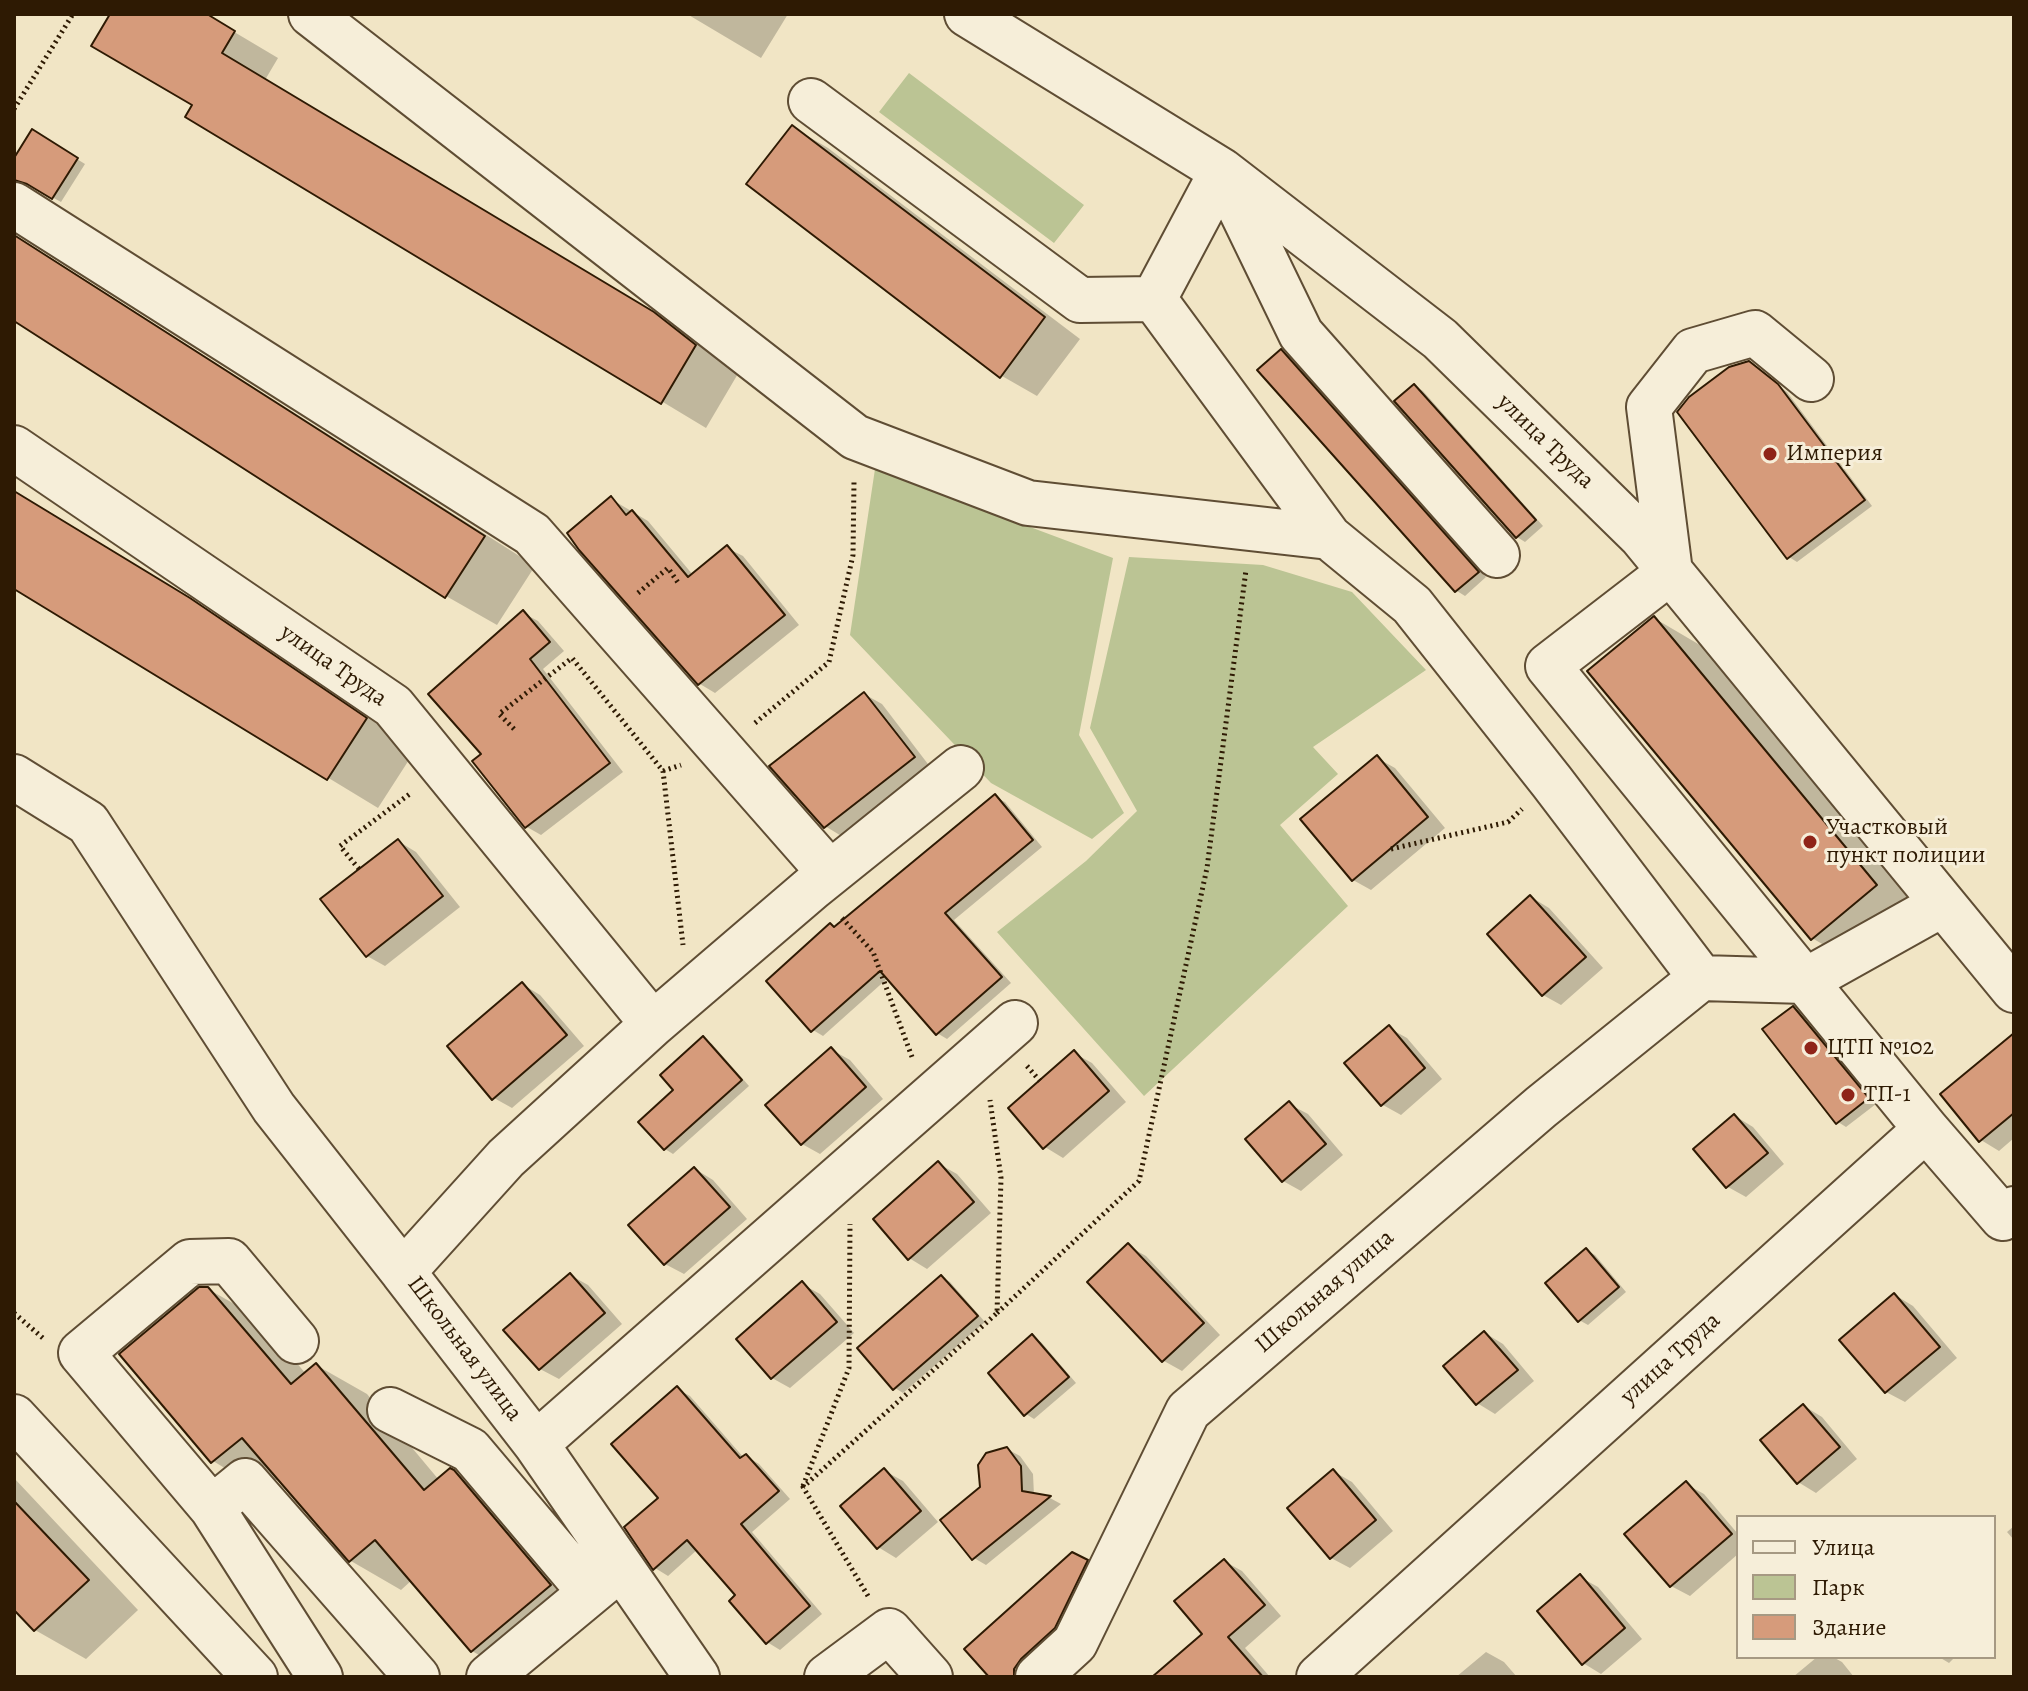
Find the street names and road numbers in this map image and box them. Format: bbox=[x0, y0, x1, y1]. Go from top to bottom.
street label: улица Труда bbox=[1490, 388, 1600, 496]
street label: улица Труда bbox=[274, 619, 392, 713]
street label: Школьная улица bbox=[1250, 1224, 1400, 1360]
street label: Школьная улица bbox=[400, 1271, 528, 1427]
street label: улица Труда bbox=[1615, 1307, 1727, 1411]

